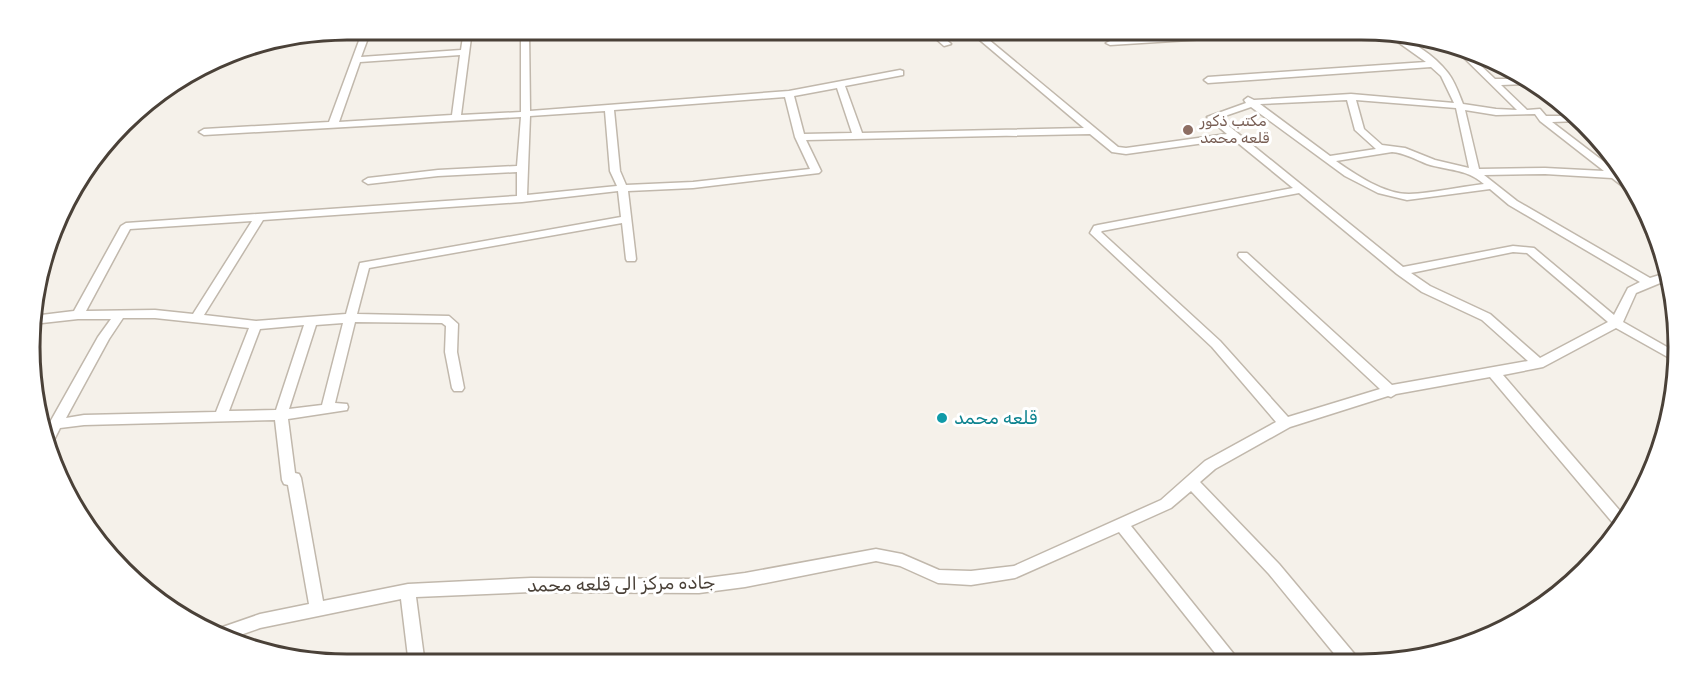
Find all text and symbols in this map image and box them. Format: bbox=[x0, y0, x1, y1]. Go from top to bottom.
place label: مکتب ذکور قلعه محمد bbox=[1199, 112, 1269, 147]
marker: مکتب ذکور قلعه محمد bbox=[1181, 123, 1195, 137]
place label: قلعه محمد bbox=[954, 407, 1037, 429]
marker: قلعه محمد bbox=[935, 411, 949, 425]
street label: جاده مرکز الی قلعه محمد bbox=[527, 571, 715, 597]

